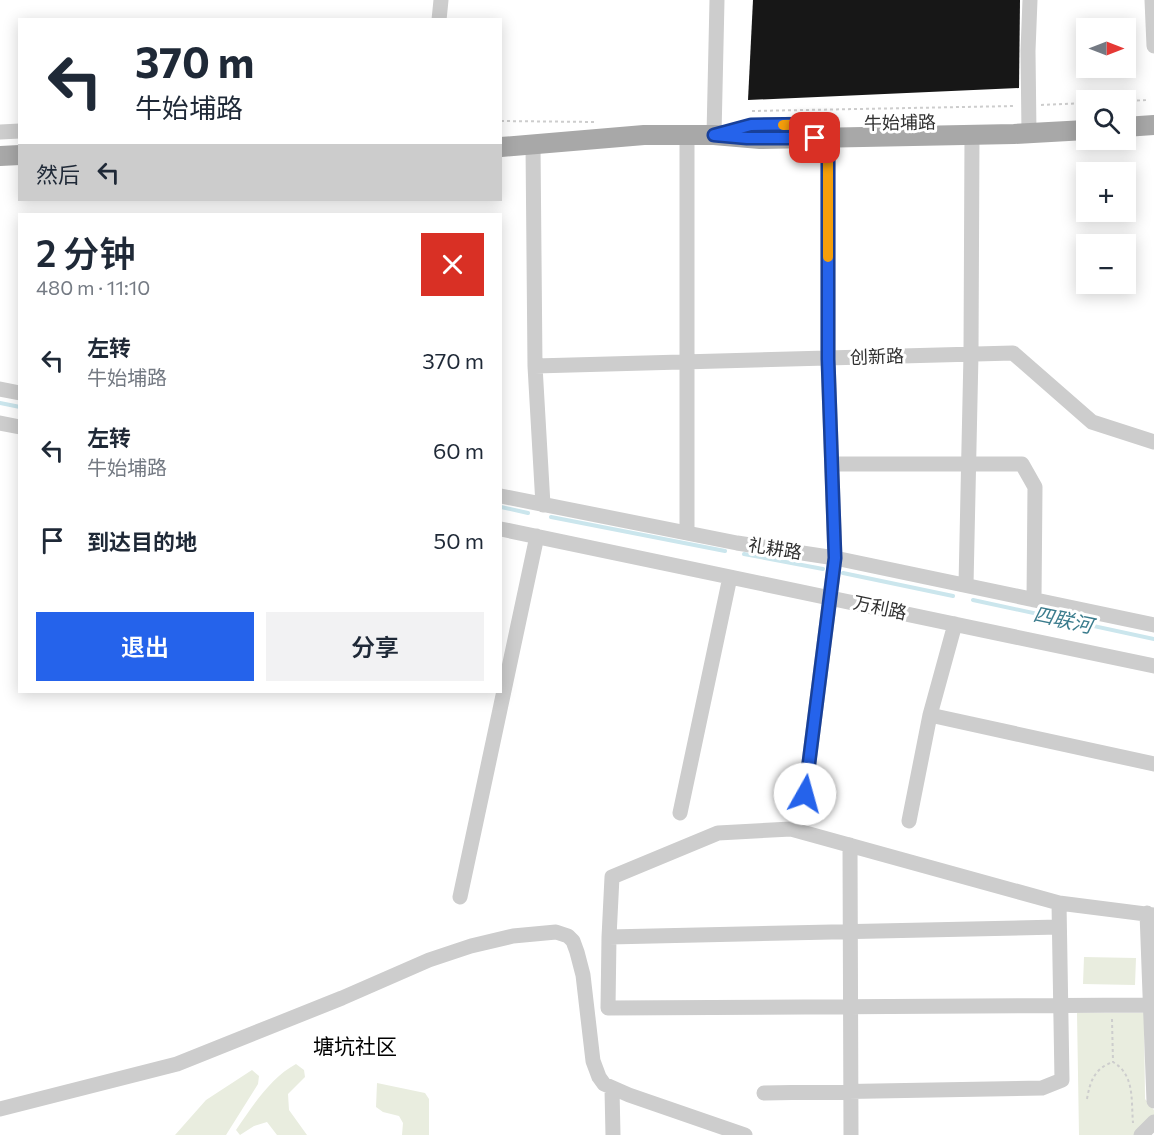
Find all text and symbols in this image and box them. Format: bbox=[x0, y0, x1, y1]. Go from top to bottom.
north arrow bbox=[1076, 18, 1136, 78]
map controls bbox=[1076, 18, 1136, 294]
text: 370 m bbox=[135, 35, 254, 87]
icon: left bbox=[36, 42, 114, 120]
button: search bbox=[1076, 90, 1136, 150]
text: 牛始埔路 bbox=[135, 91, 243, 124]
street label: 牛始埔路 bbox=[864, 110, 936, 134]
pin bbox=[789, 112, 840, 163]
icon: arrive bbox=[798, 121, 831, 154]
icon: left bbox=[92, 156, 125, 189]
text: 然后 bbox=[36, 161, 80, 188]
button: + bbox=[1076, 162, 1136, 222]
text: 2 分钟 bbox=[36, 230, 135, 274]
button: close bbox=[421, 233, 484, 296]
button: − bbox=[1076, 234, 1136, 294]
text: 480 m · 11:10 bbox=[36, 275, 150, 299]
text: 左转 bbox=[87, 334, 131, 361]
icon: left bbox=[36, 344, 69, 377]
street label: 创新路 bbox=[850, 344, 904, 368]
text: 370 m bbox=[422, 347, 484, 374]
text: 牛始埔路 bbox=[87, 365, 167, 389]
text: 左转 bbox=[87, 424, 131, 451]
icon: left bbox=[36, 434, 69, 467]
text: 60 m bbox=[433, 437, 484, 464]
text: 牛始埔路 bbox=[87, 455, 167, 479]
icon: arrive bbox=[36, 524, 69, 557]
text: 50 m bbox=[434, 527, 484, 554]
text: 到达目的地 bbox=[87, 528, 197, 555]
street label: 礼耕路 bbox=[747, 533, 804, 563]
street label: 万利路 bbox=[852, 591, 909, 623]
water label: 四联河 bbox=[1031, 601, 1099, 638]
button: 退出 bbox=[36, 612, 254, 681]
button: 分享 bbox=[266, 612, 484, 681]
position arrow bbox=[773, 762, 837, 826]
district label: 塘坑社区 bbox=[313, 1033, 397, 1058]

